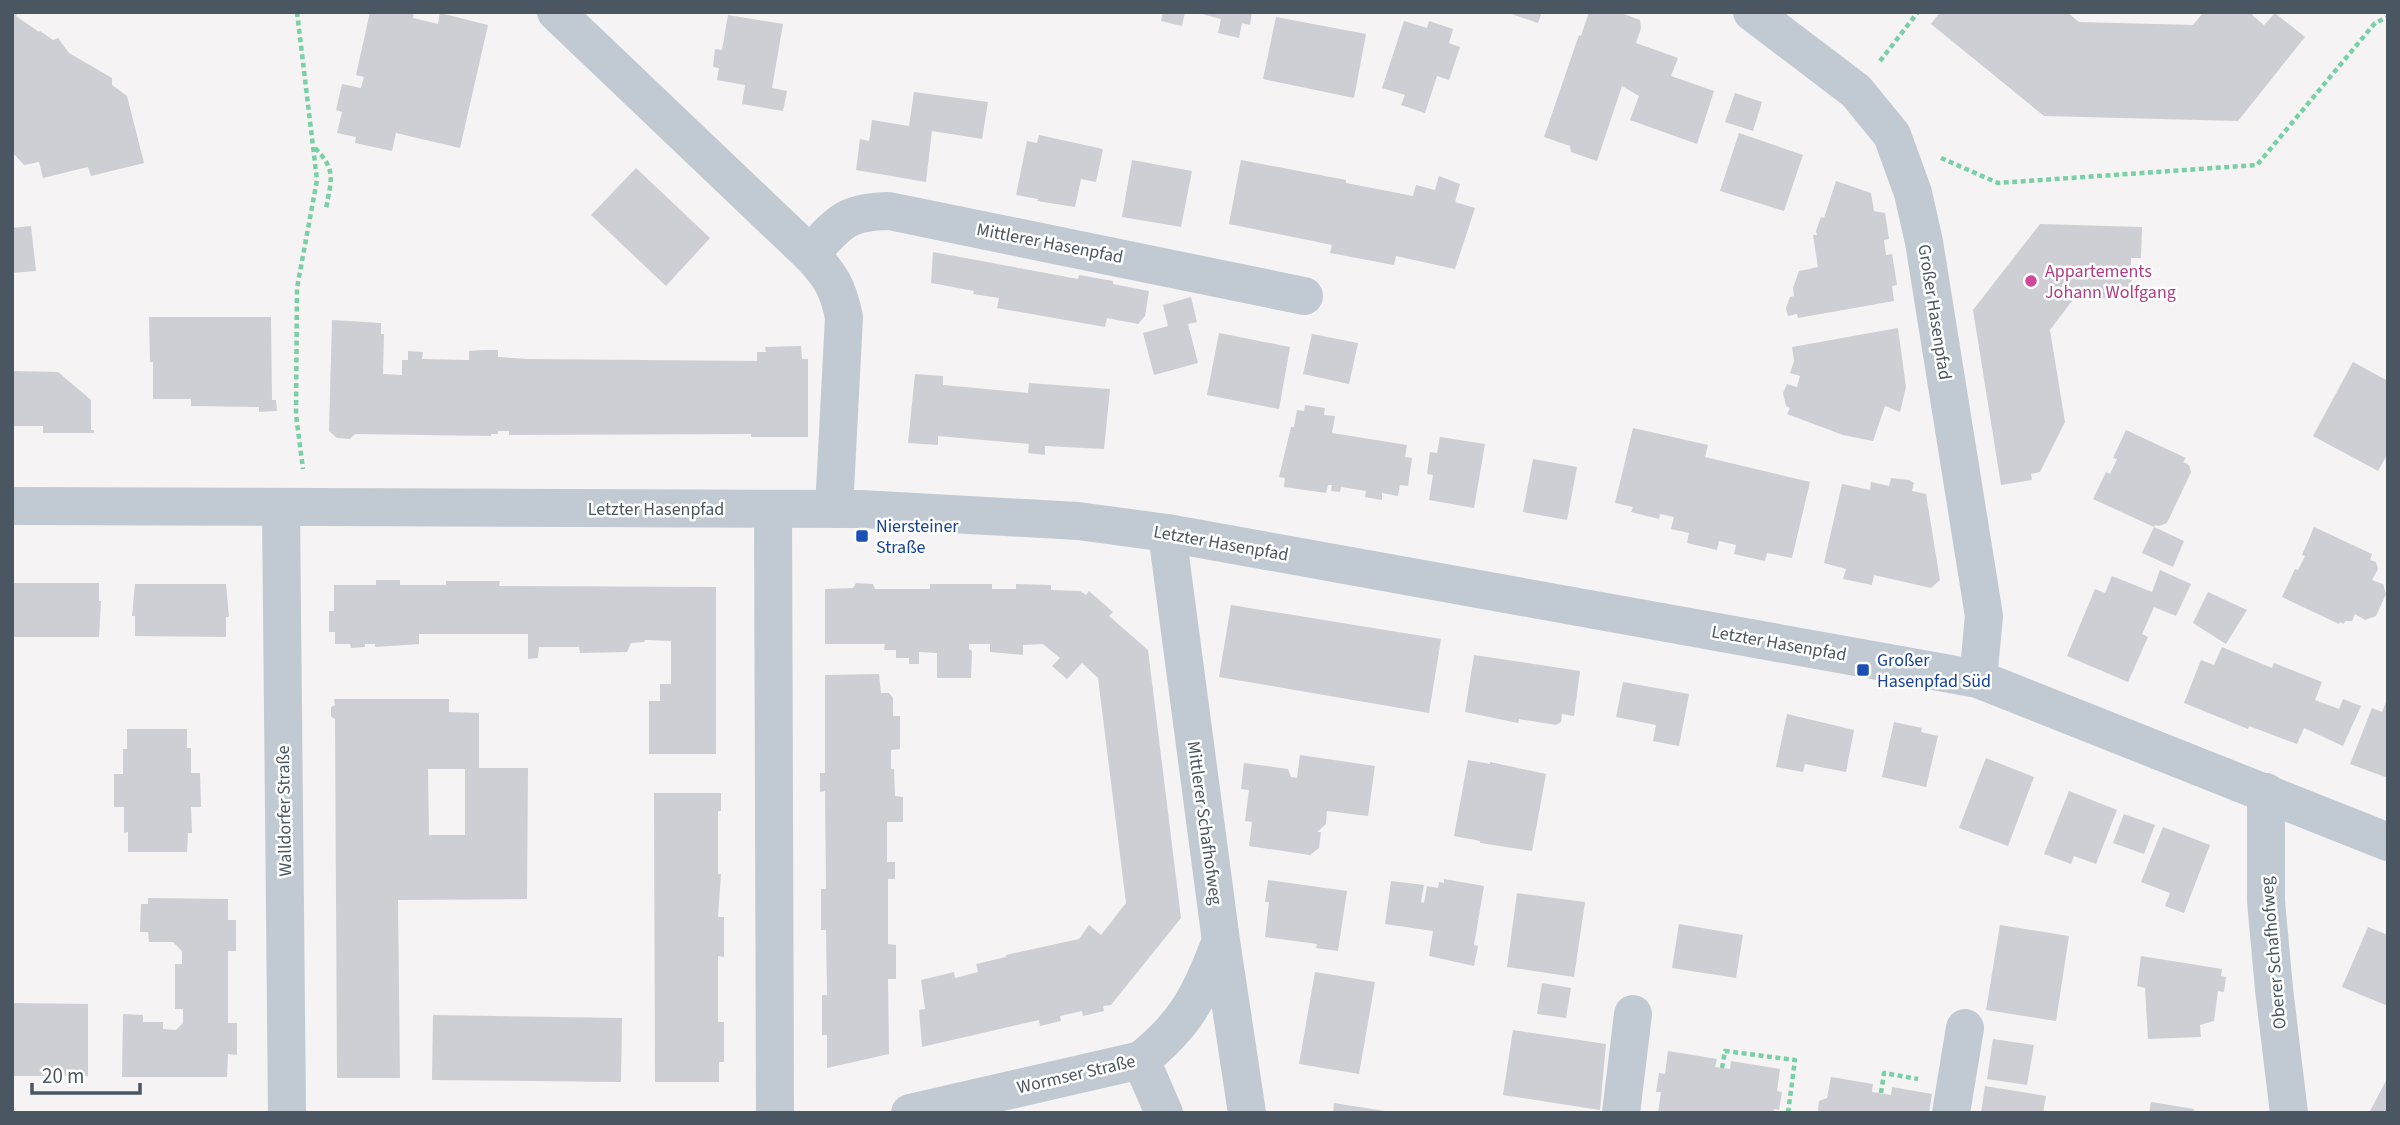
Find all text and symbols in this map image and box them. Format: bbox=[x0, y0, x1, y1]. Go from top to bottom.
street label: Mittlerer Hasenpfad bbox=[975, 217, 1125, 270]
street label: Großer Hasenpfad bbox=[1911, 242, 1958, 382]
place label: Appartements Johann Wolfgang bbox=[2045, 259, 2176, 305]
marker: Appartements Johann Wolfgang bbox=[2023, 273, 2039, 289]
street label: Letzter Hasenpfad bbox=[588, 497, 724, 522]
place label: Niersteiner Straße bbox=[876, 514, 959, 560]
street label: Letzter Hasenpfad bbox=[1151, 519, 1290, 568]
marker: Niersteiner Straße bbox=[854, 528, 870, 544]
street label: Letzter Hasenpfad bbox=[1709, 619, 1848, 668]
place label: Großer Hasenpfad Süd bbox=[1877, 648, 1991, 694]
marker: Großer Hasenpfad Süd bbox=[1855, 662, 1871, 678]
street label: Mittlerer Schafhofweg bbox=[1181, 740, 1228, 907]
street label: Walldorfer Straße bbox=[271, 745, 298, 877]
street label: Oberer Schafhofweg bbox=[2254, 876, 2293, 1030]
street label: Wormser Straße bbox=[1014, 1049, 1138, 1100]
scale bar bbox=[32, 1052, 140, 1096]
text: 20 m bbox=[42, 1061, 84, 1091]

